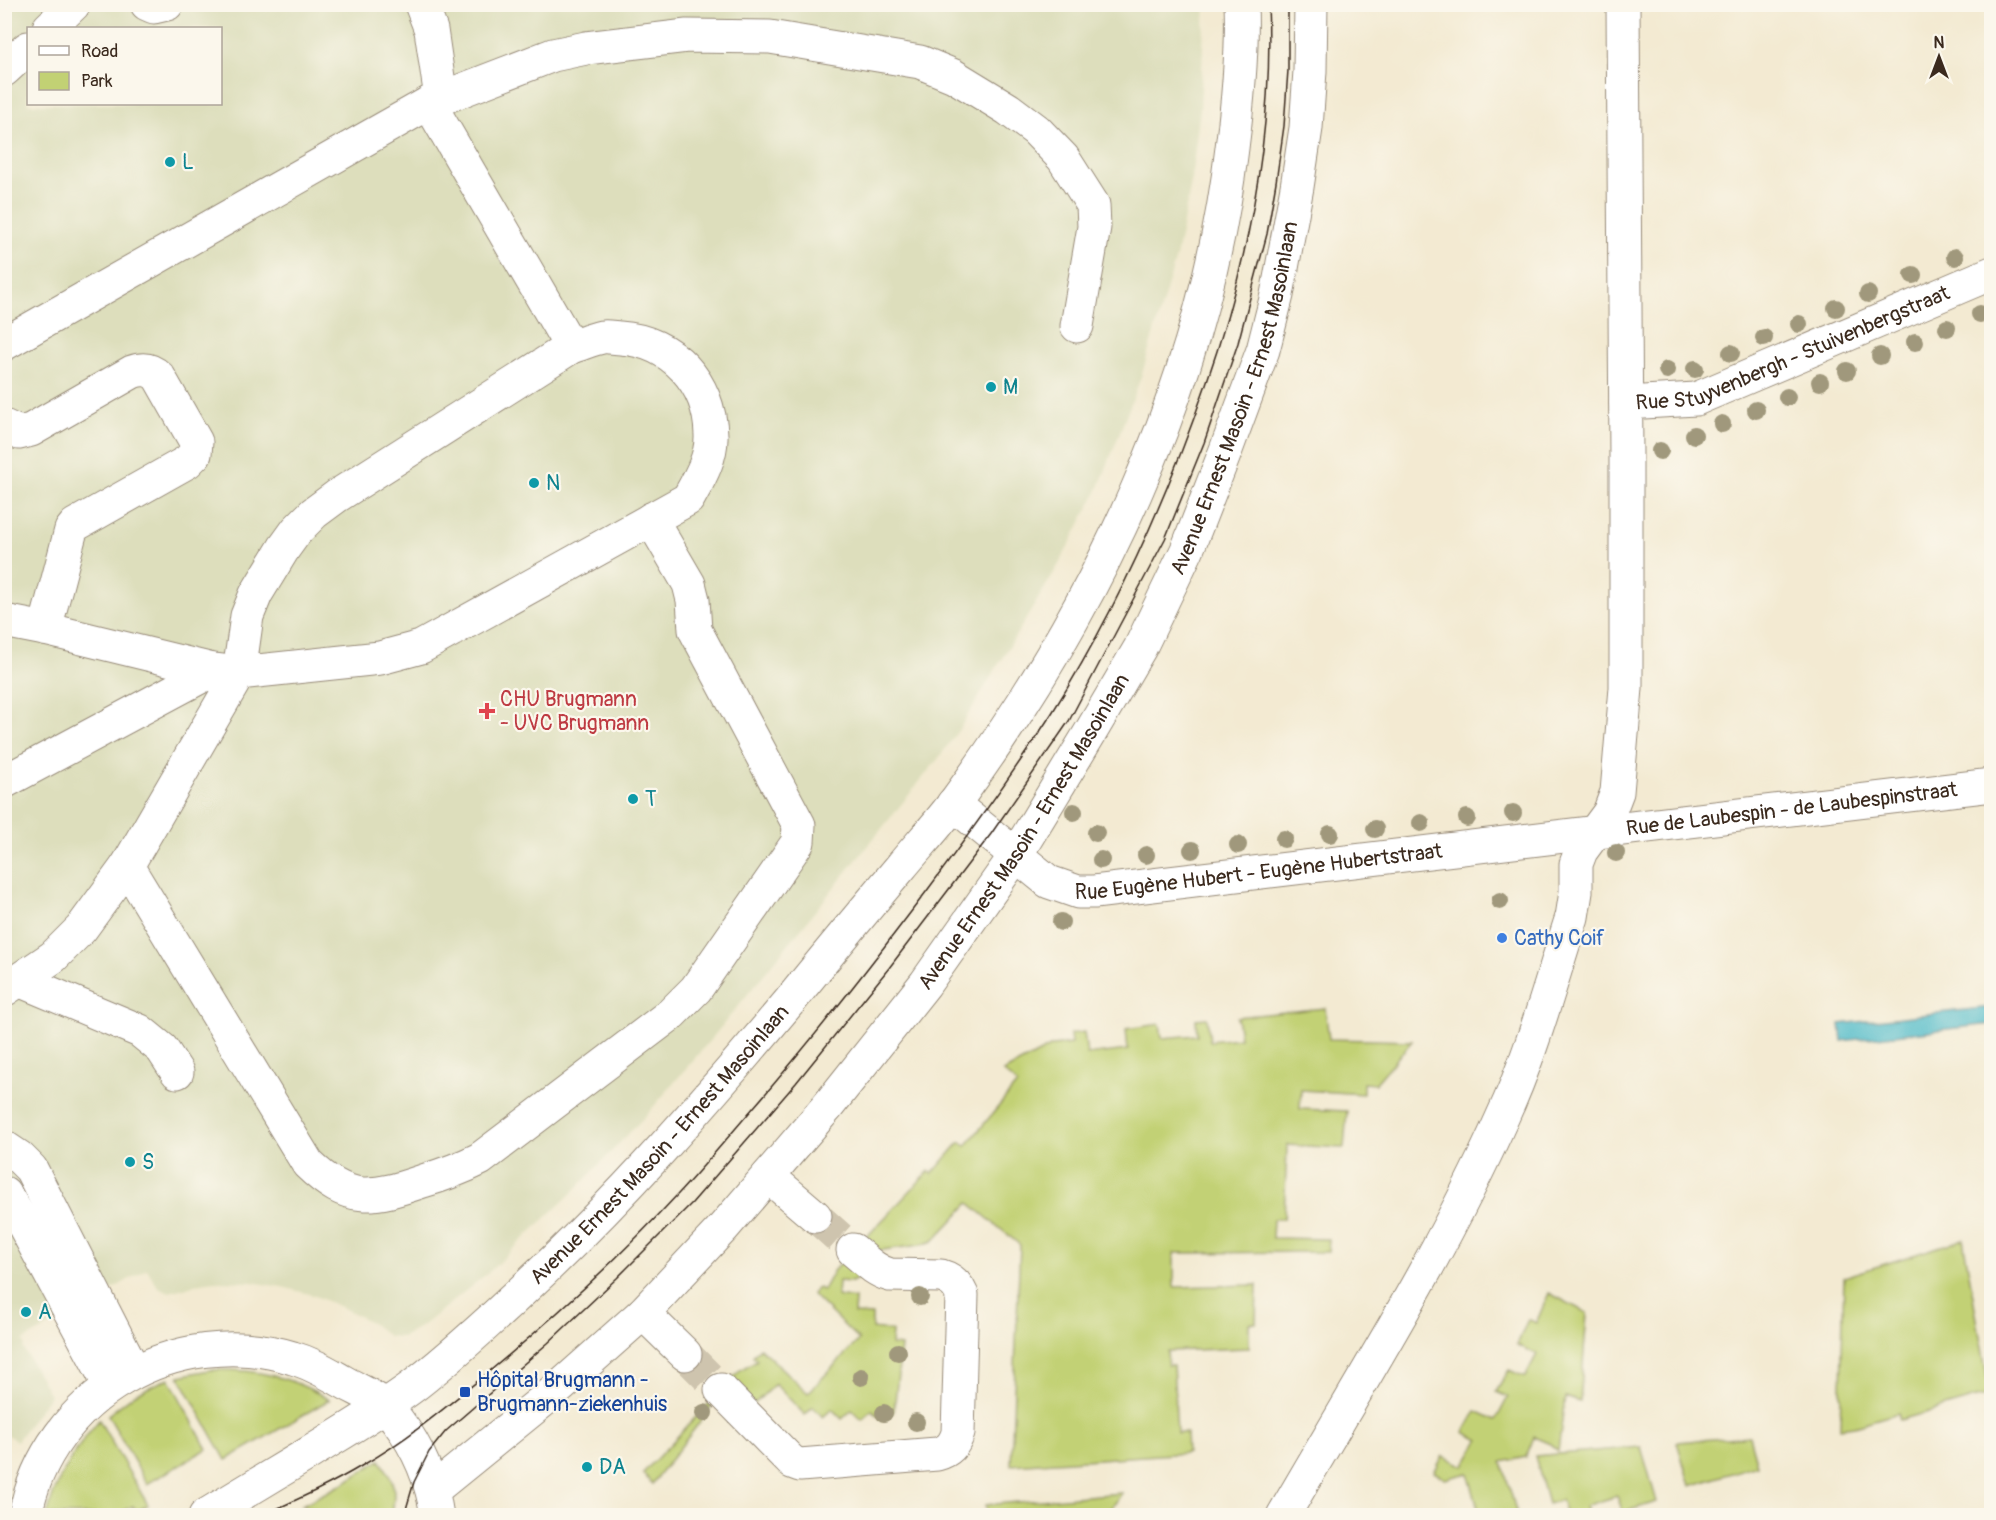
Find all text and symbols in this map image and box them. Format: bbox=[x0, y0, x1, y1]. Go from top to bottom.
legend bbox=[27, 27, 222, 105]
north arrow bbox=[1909, 27, 1969, 87]
text: N bbox=[1934, 33, 1945, 53]
text: Road bbox=[81, 40, 118, 63]
text: Park bbox=[81, 70, 113, 93]
place label: L bbox=[182, 149, 194, 176]
marker: L bbox=[163, 155, 177, 169]
street label: Avenue Ernest Masoin - Ernest Masoinlaan bbox=[1164, 219, 1304, 579]
street label: Rue Stuyvenbergh - Stuivenbergstraat bbox=[1635, 279, 1954, 416]
place label: M bbox=[1003, 374, 1018, 401]
marker: M bbox=[984, 380, 998, 394]
place label: N bbox=[546, 470, 560, 497]
marker: N bbox=[527, 476, 541, 490]
street label: Avenue Ernest Masoin - Ernest Masoinlaan bbox=[912, 669, 1135, 995]
place label: CHU Brugmann - UVC Brugmann bbox=[500, 686, 649, 737]
marker: CHU Brugmann - UVC Brugmann bbox=[478, 702, 496, 720]
street label: Rue de Laubespin - de Laubespinstraat bbox=[1625, 776, 1959, 842]
place label: T bbox=[645, 786, 657, 813]
marker: T bbox=[626, 792, 640, 806]
street label: Rue Eugène Hubert - Eugène Hubertstraat bbox=[1075, 837, 1444, 906]
place label: Cathy Coif bbox=[1514, 925, 1605, 952]
marker: Cathy Coif bbox=[1495, 931, 1509, 945]
street label: Avenue Ernest Masoin - Ernest Masoinlaan bbox=[524, 999, 795, 1290]
place label: S bbox=[142, 1149, 154, 1176]
marker: S bbox=[123, 1155, 137, 1169]
place label: A bbox=[38, 1299, 52, 1326]
marker: A bbox=[19, 1305, 33, 1319]
place label: Hôpital Brugmann - Brugmann-ziekenhuis bbox=[477, 1367, 668, 1418]
marker: Hôpital Brugmann - Brugmann-ziekenhuis bbox=[458, 1385, 472, 1399]
place label: DA bbox=[599, 1454, 626, 1481]
marker: DA bbox=[580, 1460, 594, 1474]

